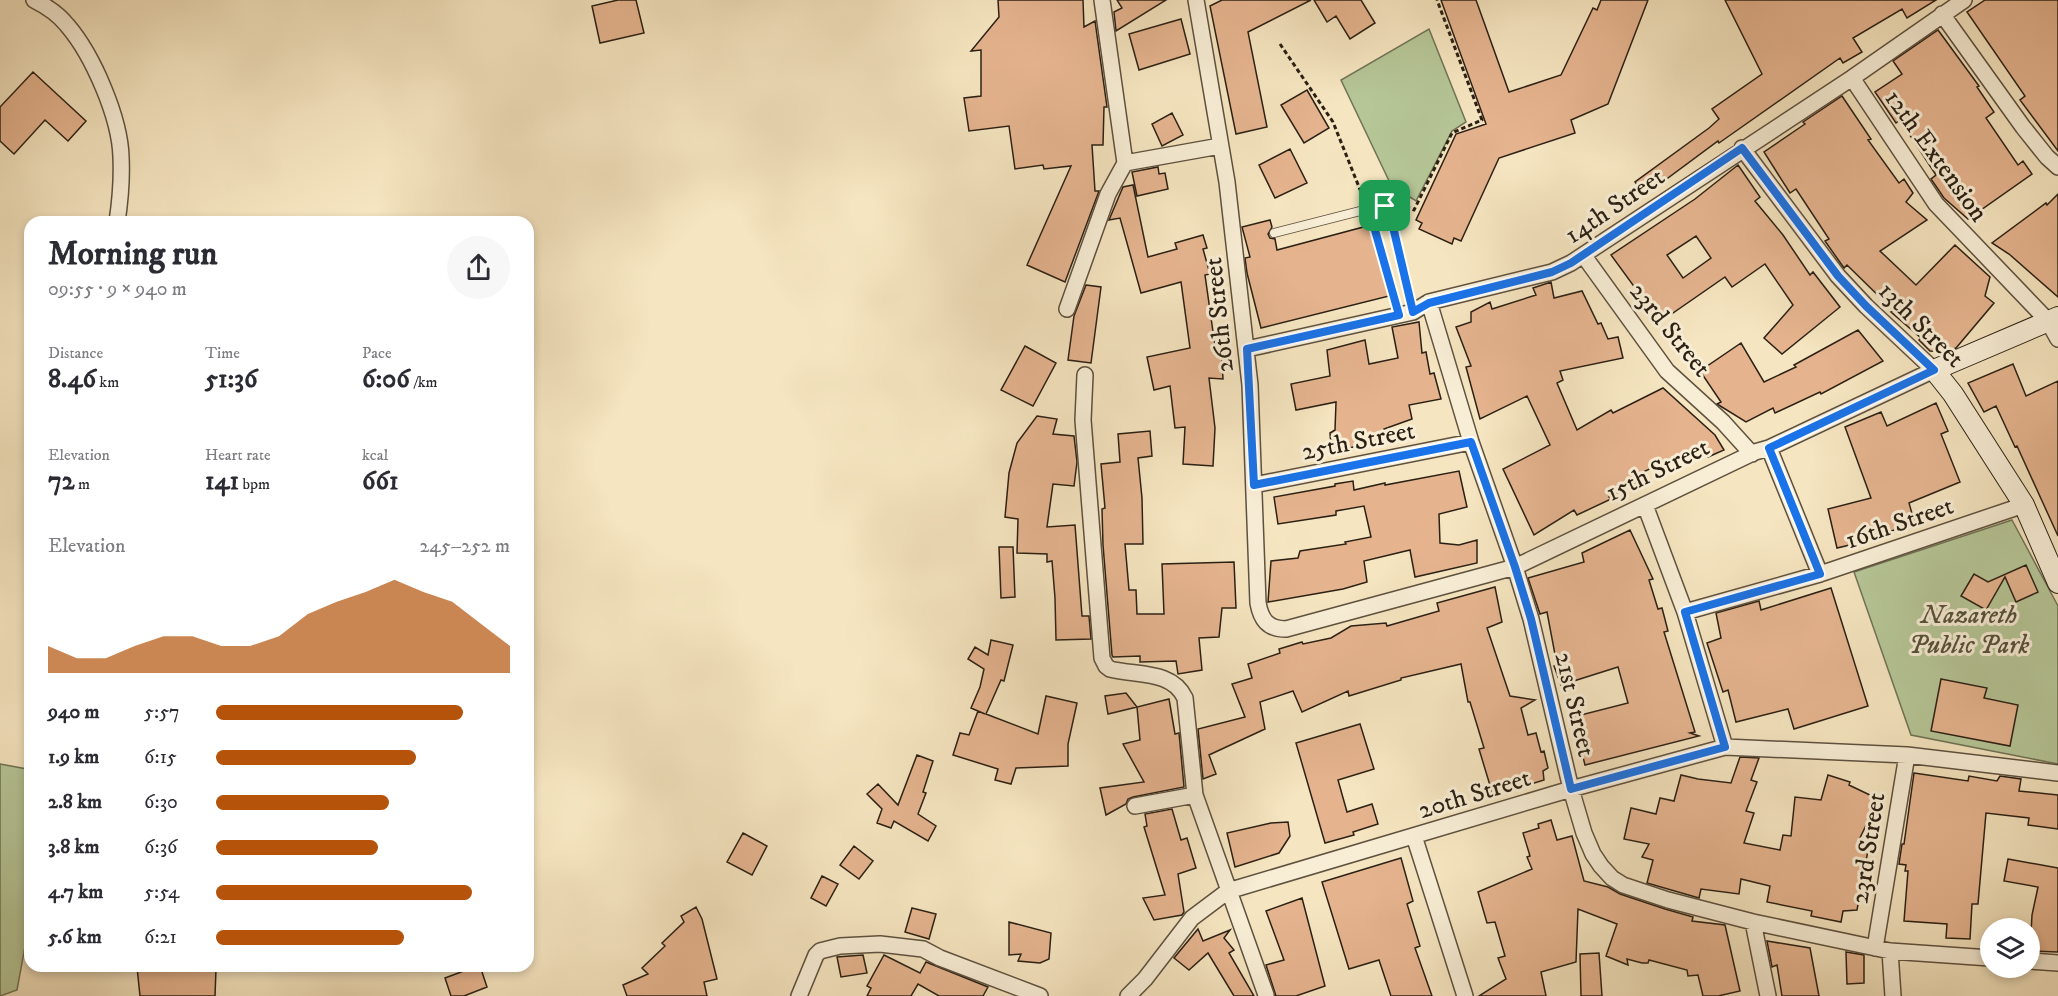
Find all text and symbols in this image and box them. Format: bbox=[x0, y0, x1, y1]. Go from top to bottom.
street label: 12th Extension bbox=[1877, 83, 1995, 229]
street label: 14th Street bbox=[1559, 161, 1671, 252]
pin bbox=[1359, 180, 1410, 231]
icon: arrive bbox=[1368, 189, 1401, 222]
text: Morning run bbox=[48, 234, 217, 275]
button: share bbox=[447, 236, 510, 299]
street label: 26th Street bbox=[1197, 256, 1242, 374]
street label: 13th Street bbox=[1871, 275, 1971, 375]
street label: 23rd Street bbox=[1622, 276, 1718, 384]
text: 09:55 · 9 × 940 m bbox=[48, 277, 187, 302]
text: Distance bbox=[48, 343, 103, 363]
text: Time bbox=[205, 343, 240, 363]
text: Pace bbox=[362, 343, 392, 363]
text: 8.46 bbox=[48, 363, 96, 396]
text: 51:36 bbox=[205, 363, 257, 396]
text: 6:06 bbox=[362, 363, 410, 396]
text: km bbox=[96, 372, 119, 392]
text: /km bbox=[410, 372, 438, 392]
street label: 25th Street bbox=[1299, 414, 1418, 469]
street label: 15th Street bbox=[1600, 431, 1715, 510]
text: Elevation bbox=[48, 445, 110, 465]
text: Heart rate bbox=[205, 445, 271, 465]
text: kcal bbox=[362, 445, 388, 465]
text: 72 bbox=[48, 465, 74, 498]
text: 141 bbox=[205, 465, 239, 498]
text: 661 bbox=[362, 465, 399, 498]
text: m bbox=[74, 474, 90, 494]
text: bpm bbox=[239, 474, 270, 494]
street label: 16th Street bbox=[1841, 490, 1958, 557]
text: Elevation bbox=[48, 534, 125, 559]
text: 245–252 m bbox=[420, 534, 510, 559]
park label: Nazareth Public Park bbox=[1909, 599, 2029, 662]
street label: 21st Street bbox=[1546, 649, 1603, 760]
text: 940 m bbox=[48, 700, 100, 725]
text: 5:57 bbox=[144, 700, 180, 725]
text: 1.9 km bbox=[48, 745, 99, 770]
text: 6:15 bbox=[144, 745, 177, 770]
street label: 20th Street bbox=[1414, 762, 1535, 827]
text: 2.8 km bbox=[48, 790, 102, 815]
text: 6:30 bbox=[144, 790, 178, 815]
street label: 23rd Street bbox=[1843, 790, 1894, 906]
text: 3.8 km bbox=[48, 835, 99, 860]
text: 6:36 bbox=[144, 835, 178, 860]
text: 4.7 km bbox=[48, 880, 103, 905]
text: 5:54 bbox=[144, 880, 180, 905]
map controls bbox=[1980, 918, 2040, 978]
button: layers bbox=[1980, 918, 2040, 978]
text: 5.6 km bbox=[48, 925, 102, 950]
text: 6:21 bbox=[144, 925, 177, 950]

